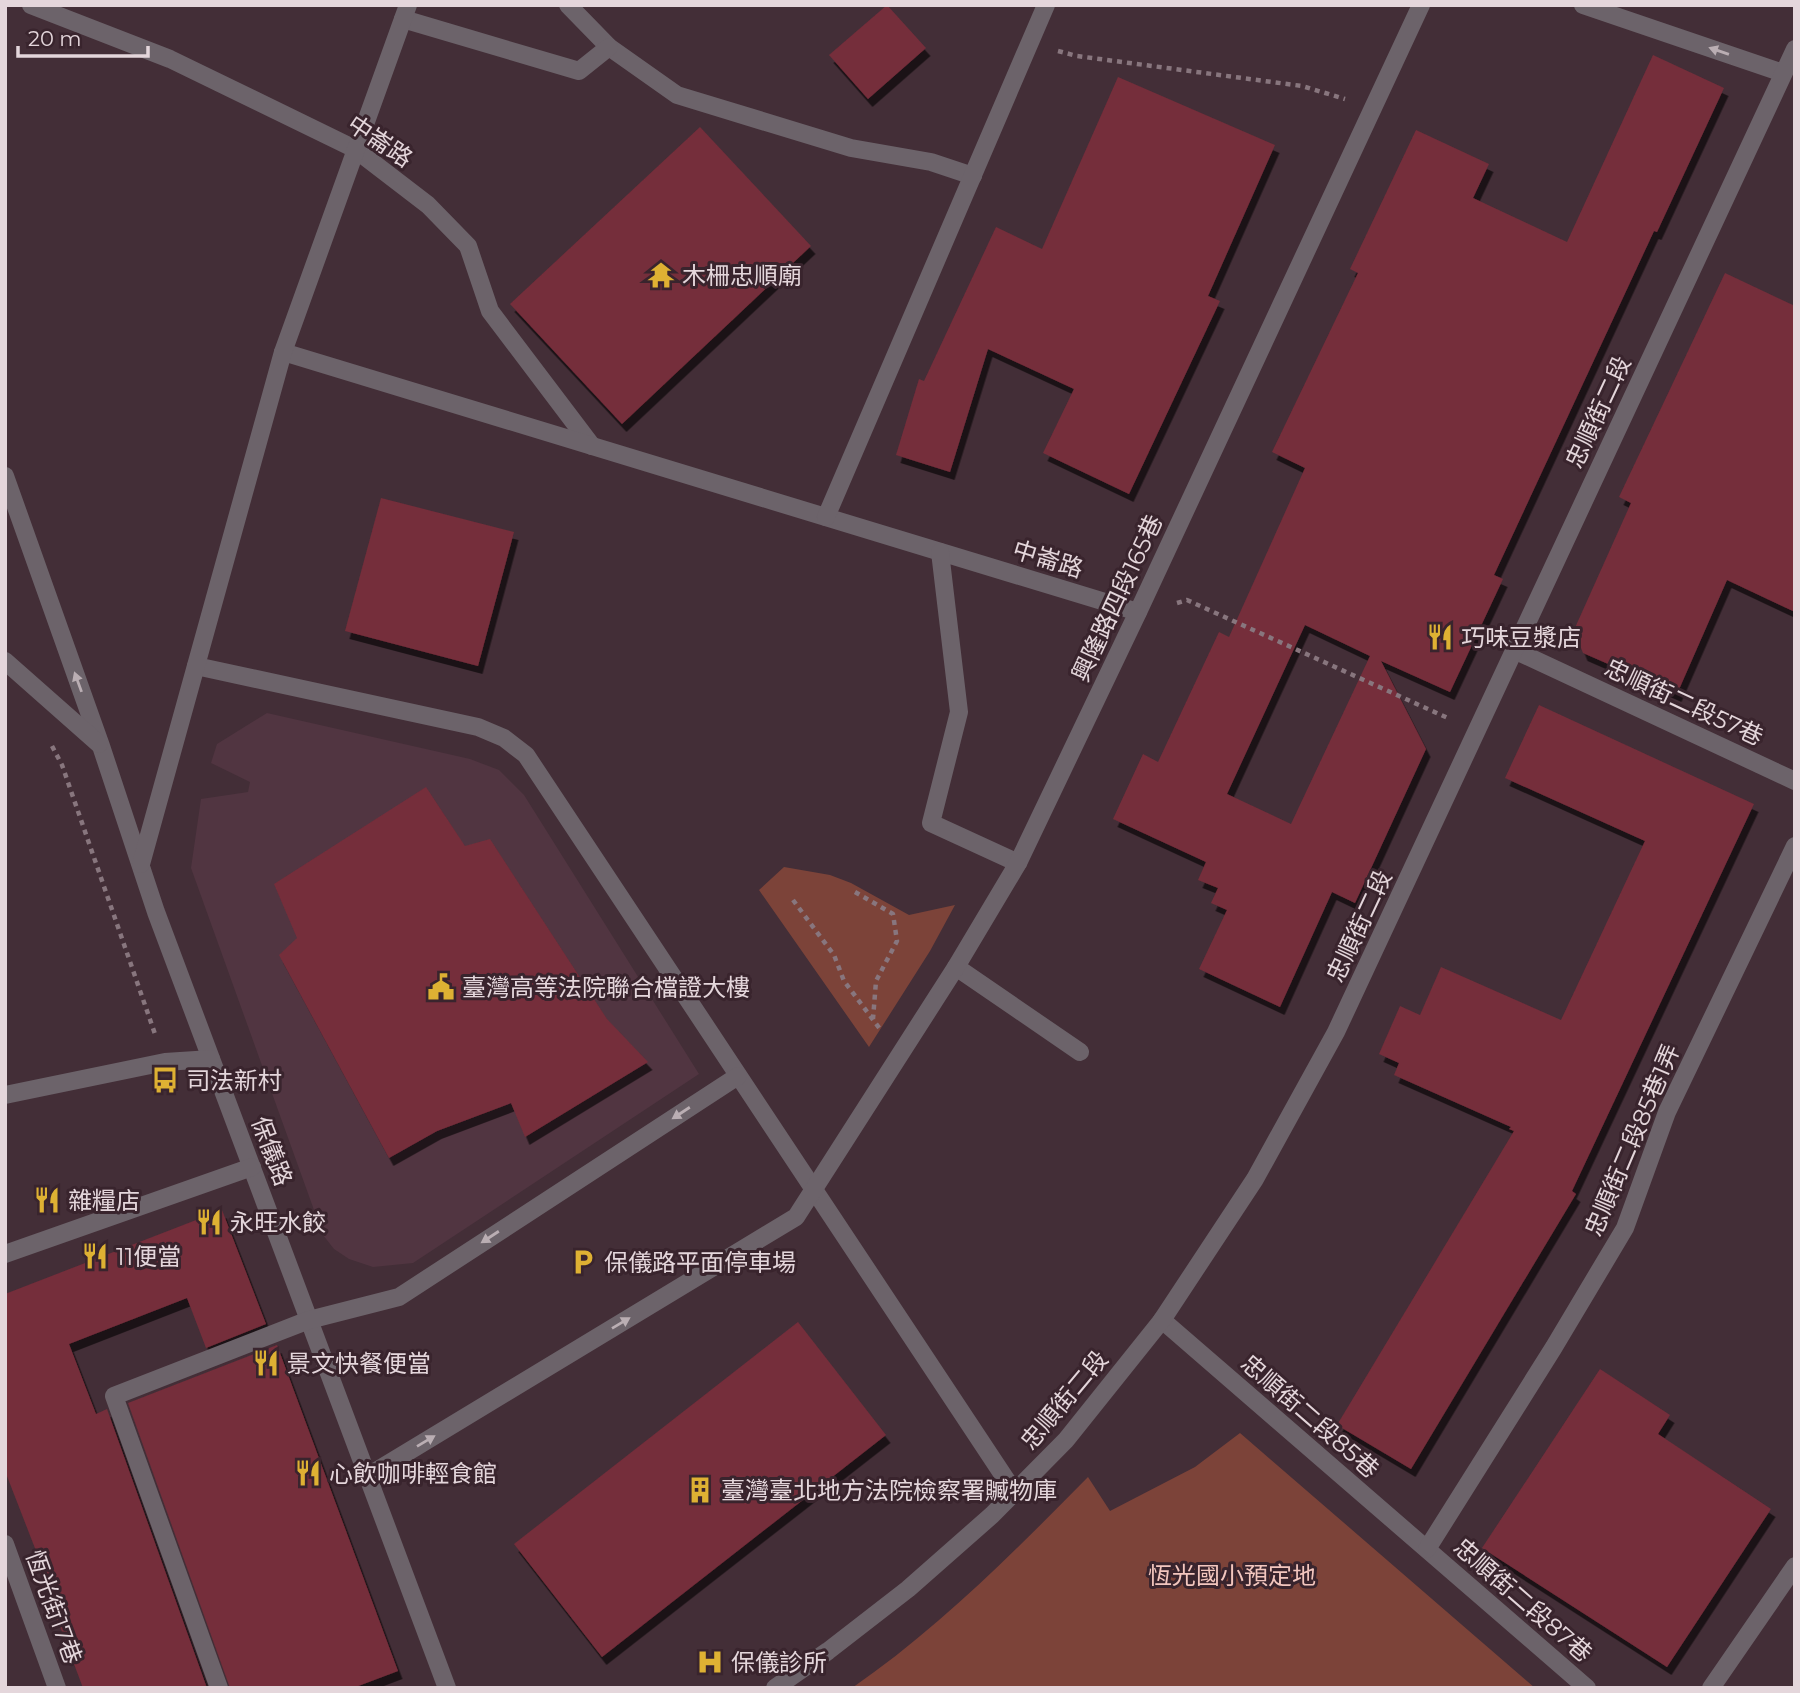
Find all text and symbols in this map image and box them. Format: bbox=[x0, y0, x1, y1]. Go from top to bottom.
scale bar bbox=[18, 14, 147, 58]
text: 20 m bbox=[28, 26, 82, 51]
one-way arrow bbox=[1708, 45, 1729, 56]
street label: 中崙路 bbox=[342, 109, 418, 173]
temple icon: 木柵忠順廟 bbox=[646, 260, 676, 290]
place label: 木柵忠順廟 bbox=[682, 261, 802, 290]
street label: 忠順街二段 bbox=[1560, 351, 1636, 473]
street label: 興隆路四段165巷 bbox=[1066, 510, 1168, 686]
street label: 中崙路 bbox=[1009, 535, 1087, 583]
restaurant icon: 巧味豆漿店 bbox=[1425, 622, 1455, 652]
place label: 巧味豆漿店 bbox=[1461, 623, 1581, 652]
street label: 忠順街二段57巷 bbox=[1600, 653, 1768, 751]
one-way arrow bbox=[73, 671, 84, 692]
street label: 忠順街二段 bbox=[1321, 865, 1397, 987]
public building icon: 臺灣高等法院聯合檔證大樓 bbox=[426, 972, 456, 1002]
place label: 臺灣高等法院聯合檔證大樓 bbox=[462, 973, 750, 1002]
street label: 忠順街二段85巷1弄 bbox=[1578, 1040, 1686, 1240]
bus stop icon: 司法新村 bbox=[150, 1065, 180, 1095]
place label: 司法新村 bbox=[186, 1066, 282, 1095]
one-way arrow bbox=[672, 1106, 690, 1120]
street label: 保儀路 bbox=[246, 1112, 298, 1190]
restaurant icon: 雜糧店 bbox=[32, 1185, 62, 1215]
place label: 雜糧店 bbox=[68, 1186, 140, 1215]
restaurant icon: 永旺水餃 bbox=[194, 1207, 224, 1237]
place label: 永旺水餃 bbox=[230, 1208, 326, 1237]
one-way arrow bbox=[481, 1230, 500, 1243]
restaurant icon: 11便當 bbox=[80, 1241, 110, 1271]
place label: 11便當 bbox=[116, 1242, 181, 1271]
parking icon: 保儀路平面停車場 bbox=[568, 1247, 598, 1277]
place label: 保儀路平面停車場 bbox=[604, 1248, 796, 1277]
one-way arrow bbox=[611, 1317, 630, 1330]
street label: 忠順街二段 bbox=[1014, 1345, 1114, 1455]
restaurant icon: 景文快餐便當 bbox=[251, 1348, 281, 1378]
street label: 忠順街二段85巷 bbox=[1235, 1348, 1385, 1484]
place label: 景文快餐便當 bbox=[287, 1349, 431, 1378]
one-way arrow bbox=[417, 1435, 436, 1448]
restaurant icon: 心飲咖啡輕食館 bbox=[293, 1458, 323, 1488]
place label: 心飲咖啡輕食館 bbox=[329, 1459, 497, 1488]
building icon: 臺灣臺北地方法院檢察署贓物庫 bbox=[685, 1475, 715, 1505]
place label: 臺灣臺北地方法院檢察署贓物庫 bbox=[721, 1476, 1057, 1505]
street label: 忠順街二段87巷 bbox=[1448, 1532, 1598, 1668]
street label: 恆光街17巷 bbox=[20, 1546, 88, 1668]
park label: 恆光國小預定地 bbox=[1148, 1561, 1316, 1590]
hospital icon: 保儀診所 bbox=[695, 1647, 725, 1677]
place label: 保儀診所 bbox=[731, 1648, 827, 1677]

